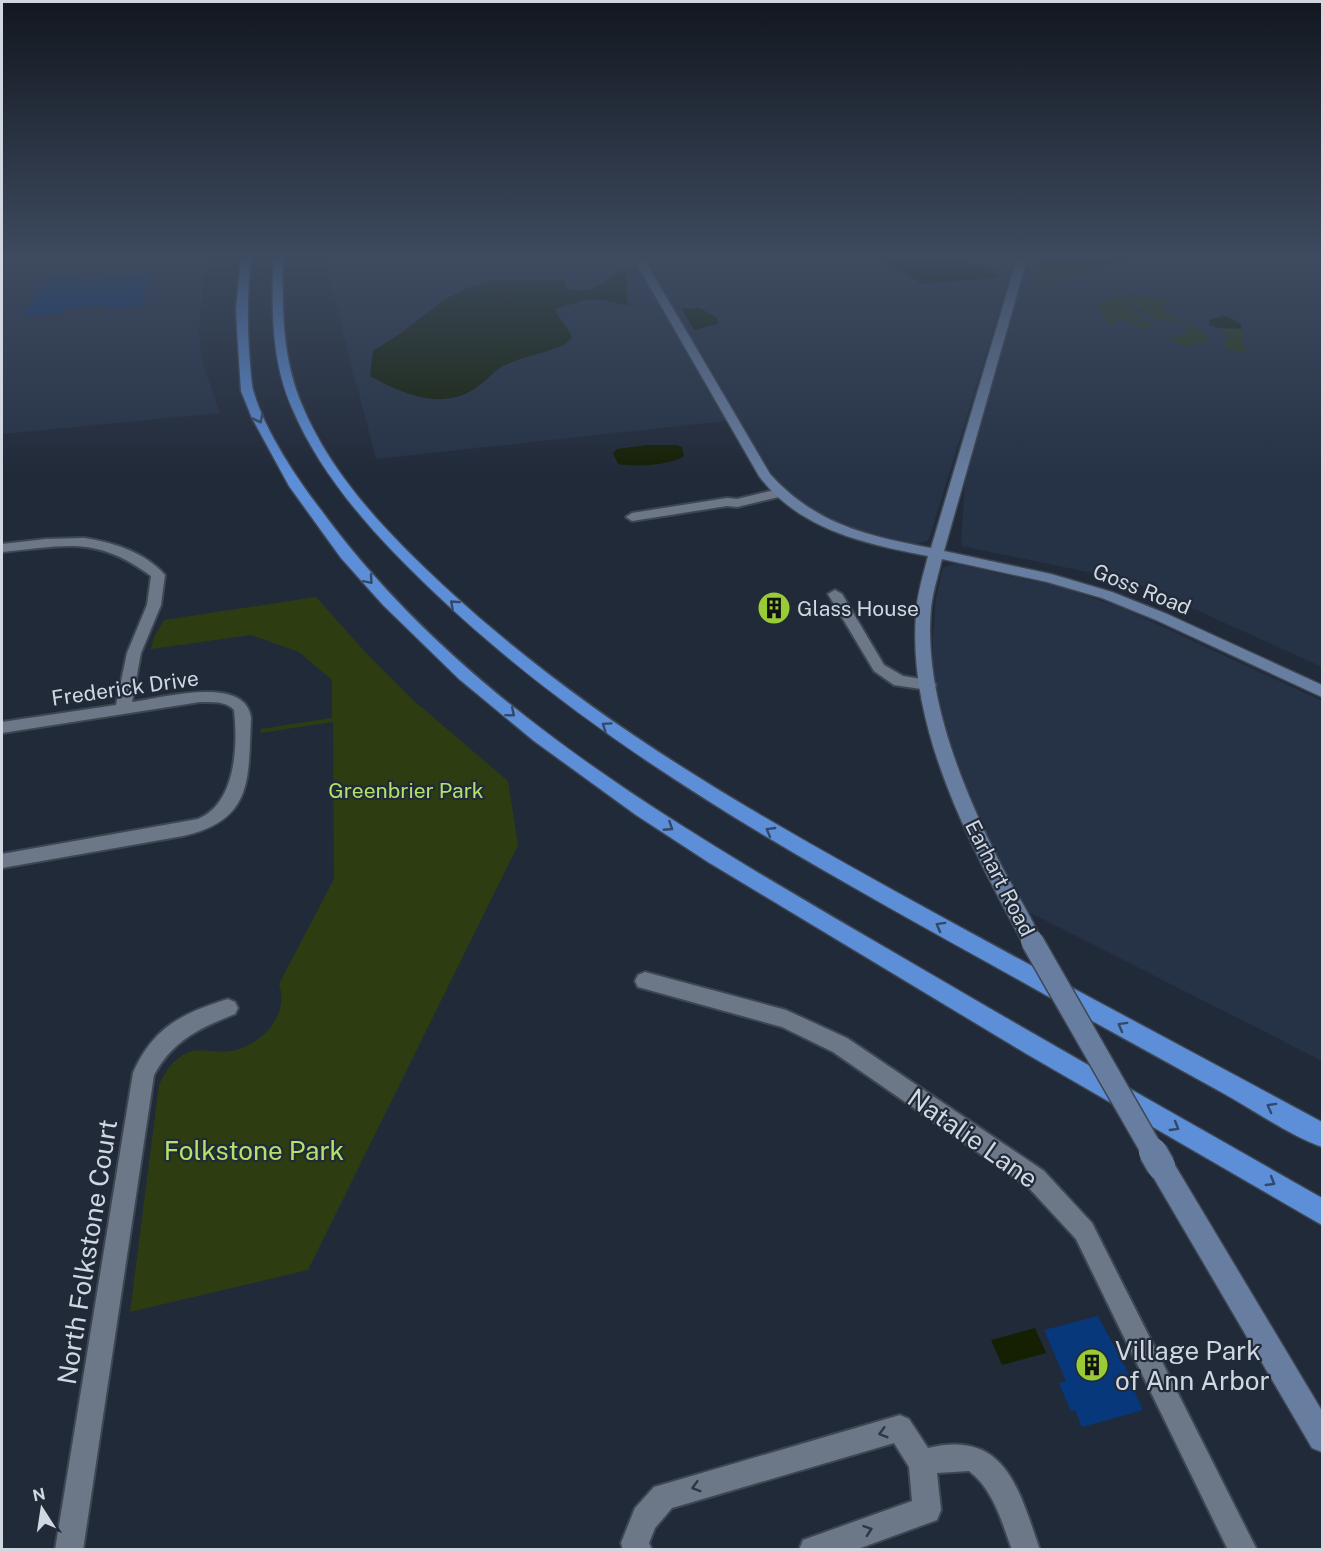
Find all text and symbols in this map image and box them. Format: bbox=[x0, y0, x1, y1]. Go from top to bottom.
one-way arrow bbox=[252, 413, 264, 424]
street label: Goss Road bbox=[1089, 558, 1195, 620]
one-way arrow bbox=[362, 573, 373, 584]
building icon: Glass House bbox=[756, 590, 792, 626]
place label: Glass House bbox=[797, 596, 919, 621]
one-way arrow bbox=[450, 600, 461, 611]
street label: Frederick Drive bbox=[50, 665, 200, 711]
one-way arrow bbox=[504, 705, 515, 716]
one-way arrow bbox=[601, 722, 612, 733]
park label: Greenbrier Park bbox=[328, 778, 484, 803]
street label: Earhart Road bbox=[960, 816, 1040, 940]
one-way arrow bbox=[662, 820, 673, 831]
one-way arrow bbox=[766, 827, 776, 838]
one-way arrow bbox=[936, 922, 947, 933]
one-way arrow bbox=[1118, 1022, 1128, 1033]
street label: Natalie Lane bbox=[902, 1082, 1044, 1194]
one-way arrow bbox=[1267, 1103, 1277, 1114]
street label: North Folkstone Court bbox=[51, 1117, 123, 1387]
one-way arrow bbox=[1169, 1120, 1180, 1131]
park label: Folkstone Park bbox=[164, 1135, 344, 1166]
one-way arrow bbox=[1265, 1175, 1275, 1186]
place label: Village Park of Ann Arbor bbox=[1115, 1335, 1270, 1396]
building icon: Village Park of Ann Arbor bbox=[1074, 1347, 1110, 1383]
one-way arrow bbox=[879, 1426, 889, 1438]
north arrow bbox=[12, 1479, 72, 1539]
one-way arrow bbox=[691, 1480, 702, 1492]
text: N bbox=[31, 1484, 47, 1505]
one-way arrow bbox=[862, 1525, 873, 1538]

